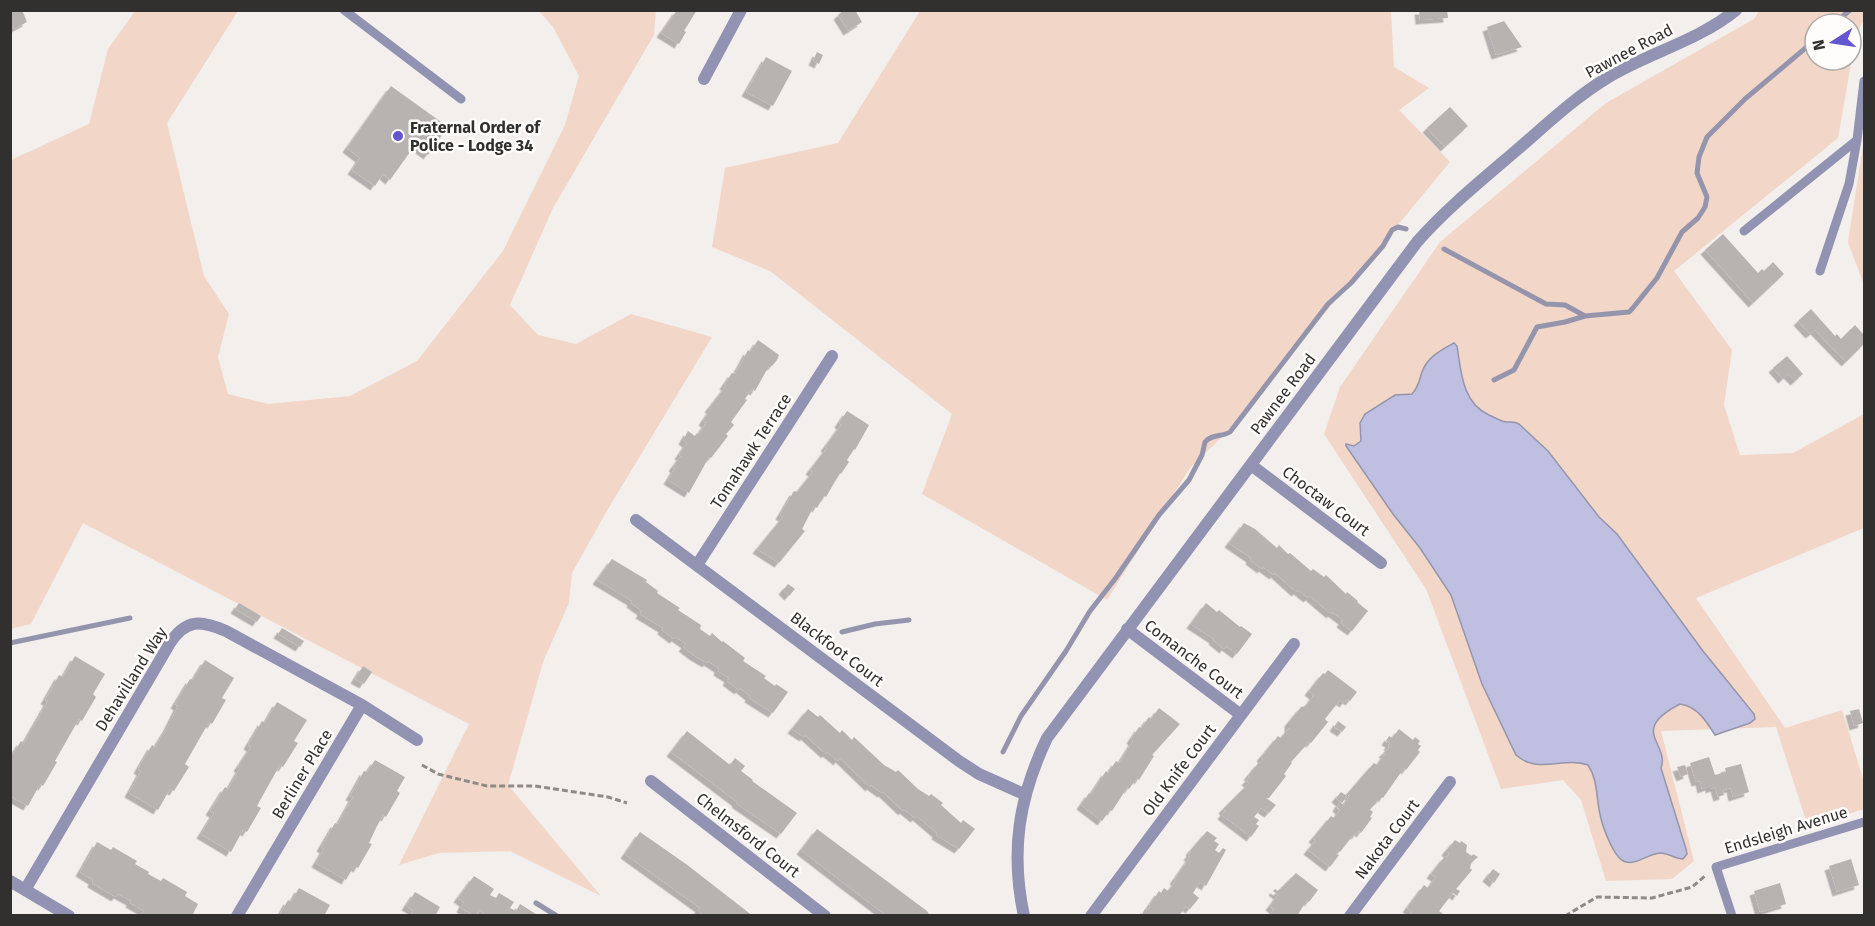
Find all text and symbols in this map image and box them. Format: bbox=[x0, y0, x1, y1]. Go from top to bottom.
north arrow bbox=[1803, 12, 1863, 72]
street label: Pawnee Road bbox=[1582, 20, 1676, 82]
text: N bbox=[1808, 38, 1829, 52]
place label: Fraternal Order of Police - Lodge 34 bbox=[410, 118, 541, 155]
marker: Fraternal Order of Police - Lodge 34 bbox=[391, 129, 405, 143]
street label: Pawnee Road bbox=[1246, 350, 1320, 438]
street label: Tomahawk Terrace bbox=[707, 390, 795, 512]
street label: Choctaw Court bbox=[1279, 462, 1374, 540]
street label: Blackfoot Court bbox=[787, 608, 888, 690]
street label: Comanche Court bbox=[1141, 616, 1247, 703]
street label: Dehavilland Way bbox=[91, 623, 171, 735]
street label: Old Knife Court bbox=[1138, 720, 1220, 820]
street label: Berliner Place bbox=[268, 726, 336, 822]
street label: Chelmsford Court bbox=[692, 789, 804, 881]
street label: Nakota Court bbox=[1351, 795, 1423, 883]
street label: Endsleigh Avenue bbox=[1722, 802, 1850, 858]

